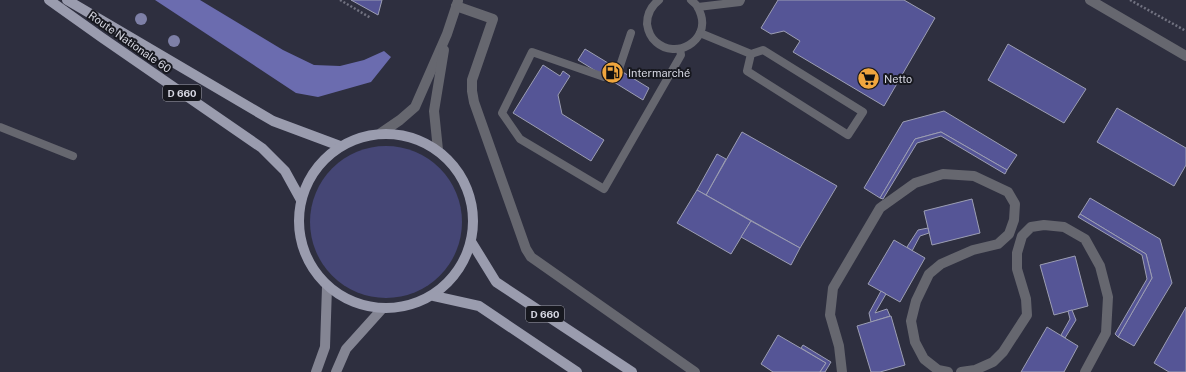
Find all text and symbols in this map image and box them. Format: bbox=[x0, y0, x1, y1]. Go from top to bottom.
street label: Route Nationale 60 bbox=[86, 9, 174, 75]
fuel station icon: Intermarché bbox=[599, 60, 625, 86]
supermarket icon: Netto bbox=[856, 66, 882, 92]
place label: Intermarché bbox=[628, 67, 690, 79]
place label: Netto bbox=[884, 73, 912, 85]
road number: D 660 bbox=[163, 85, 201, 101]
road number: D 660 bbox=[526, 306, 564, 322]

